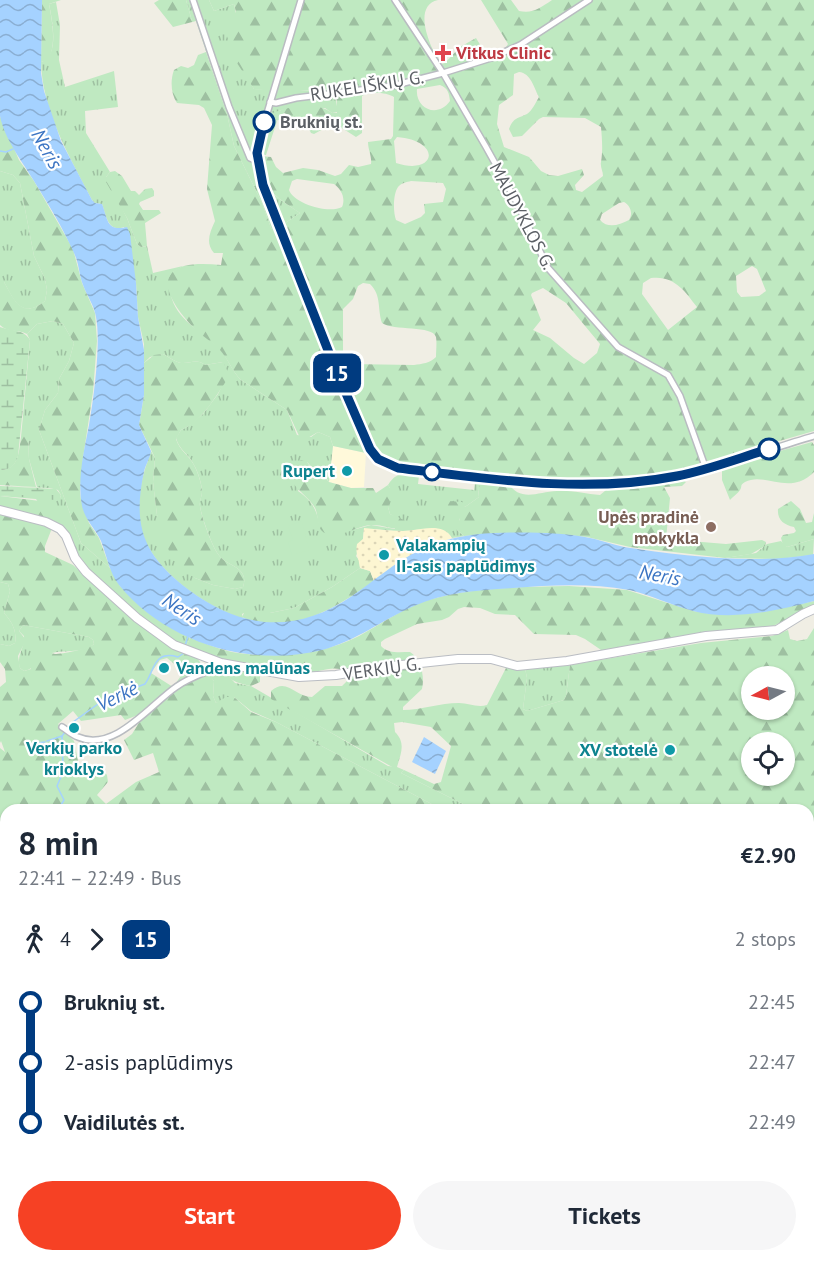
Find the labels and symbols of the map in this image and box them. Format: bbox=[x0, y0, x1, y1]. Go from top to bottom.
place label: Vitkus Clinic bbox=[455, 41, 551, 64]
marker: Vitkus Clinic bbox=[434, 44, 452, 62]
street label: RUKELIŠKIŲ G. bbox=[308, 65, 425, 106]
place label: Bruknių st. bbox=[280, 110, 363, 133]
marker: Bruknių st. bbox=[253, 111, 275, 133]
water label: Neris bbox=[26, 124, 69, 174]
street label: MAUDYKLOS G. bbox=[485, 158, 560, 273]
line badge: 15 bbox=[310, 354, 364, 392]
unlabelled marker bbox=[758, 438, 780, 460]
place label: Rupert bbox=[282, 459, 336, 482]
unlabelled marker bbox=[423, 463, 441, 481]
marker: Rupert bbox=[340, 464, 354, 478]
place label: Upės pradinė mokykla bbox=[598, 505, 699, 549]
marker: Upės pradinė mokykla bbox=[704, 520, 718, 534]
place label: Valakampių II-asis paplūdimys bbox=[395, 533, 535, 577]
marker: Valakampių II-asis paplūdimys bbox=[377, 548, 391, 562]
water label: Neris bbox=[637, 558, 683, 592]
water label: Neris bbox=[157, 587, 207, 631]
street label: VERKIŲ G. bbox=[341, 652, 422, 685]
place label: Vandens malūnas bbox=[175, 656, 310, 679]
marker: Vandens malūnas bbox=[157, 661, 171, 675]
north arrow bbox=[741, 666, 795, 720]
water label: Verkė bbox=[92, 674, 143, 717]
marker: Verkių parko krioklys bbox=[67, 721, 81, 735]
place label: Verkių parko krioklys bbox=[25, 736, 122, 780]
place label: XV stotelė bbox=[579, 738, 658, 761]
marker: XV stotelė bbox=[663, 743, 677, 757]

